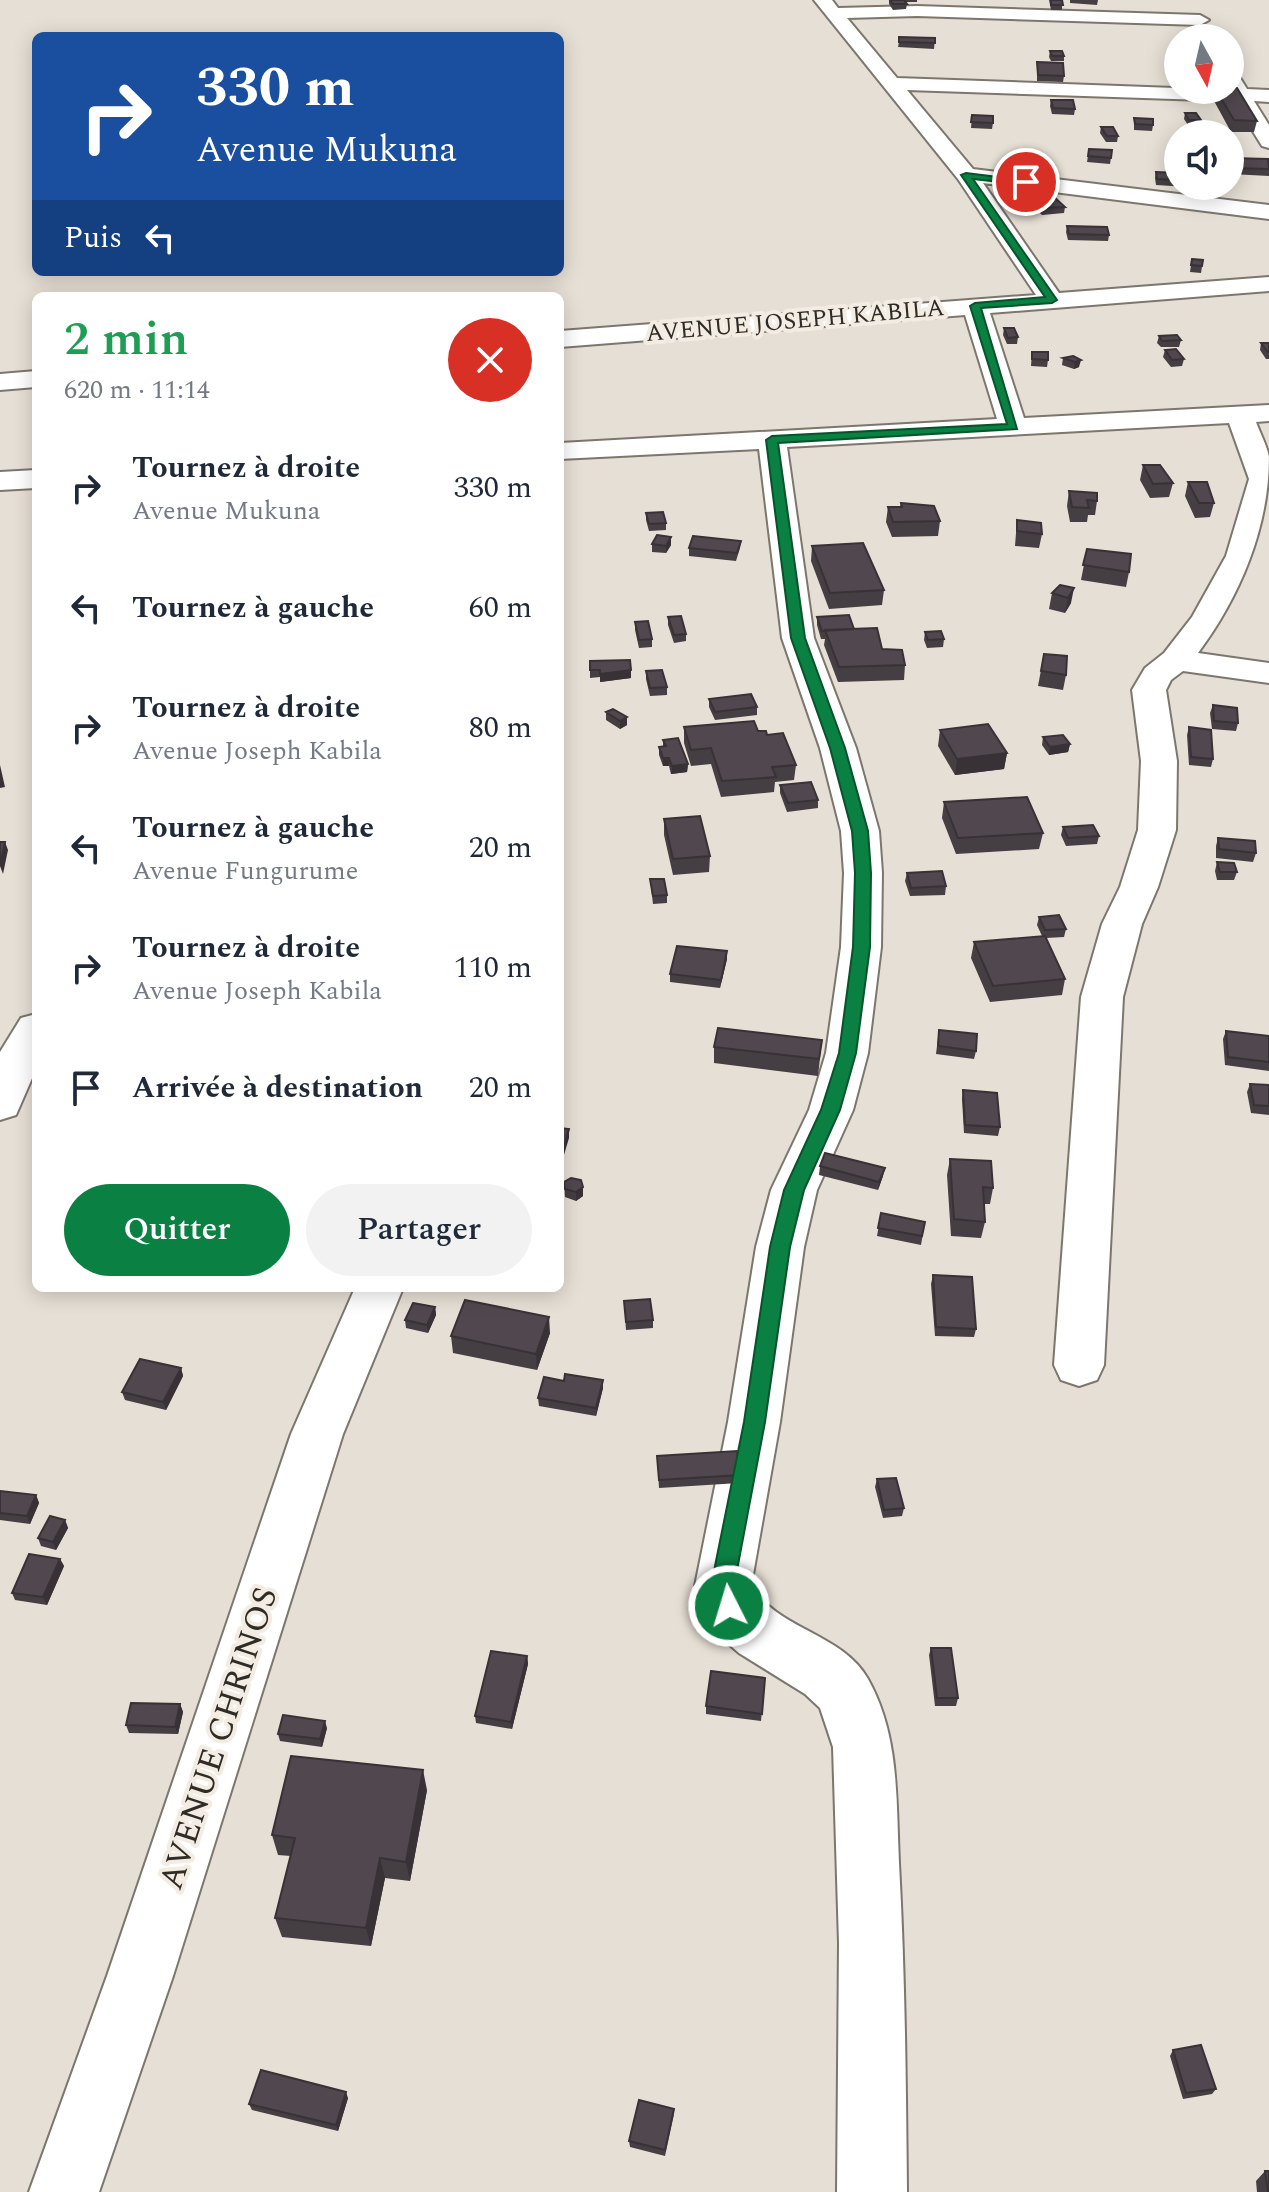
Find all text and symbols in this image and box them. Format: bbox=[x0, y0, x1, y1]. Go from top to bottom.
north arrow bbox=[1164, 24, 1244, 104]
map controls bbox=[1164, 24, 1244, 200]
text: 330 m bbox=[196, 46, 355, 131]
icon: right bbox=[64, 64, 168, 168]
button: sound bbox=[1164, 120, 1244, 200]
text: Avenue Mukuna bbox=[196, 123, 457, 178]
pin bbox=[992, 148, 1060, 216]
icon: arrive bbox=[1004, 160, 1048, 204]
text: Puis bbox=[64, 215, 122, 261]
icon: left bbox=[138, 216, 182, 260]
street label: AVENUE JOSEPH KABILA bbox=[644, 290, 946, 352]
text: 2 min bbox=[64, 303, 189, 376]
button: close bbox=[448, 318, 532, 402]
text: 620 m · 11:14 bbox=[64, 370, 210, 410]
text: Tournez à droite bbox=[132, 445, 360, 491]
text: 330 m bbox=[454, 465, 532, 511]
icon: right bbox=[64, 466, 108, 510]
text: Avenue Mukuna bbox=[132, 491, 320, 531]
text: Tournez à gauche bbox=[132, 585, 374, 631]
text: 60 m bbox=[469, 585, 532, 631]
icon: left bbox=[64, 586, 108, 630]
text: Tournez à droite bbox=[132, 685, 360, 731]
text: 80 m bbox=[469, 705, 532, 751]
icon: right bbox=[64, 706, 108, 750]
text: Avenue Joseph Kabila bbox=[132, 731, 382, 771]
text: Tournez à gauche bbox=[132, 805, 374, 851]
text: 20 m bbox=[469, 825, 532, 871]
icon: left bbox=[64, 826, 108, 870]
text: Avenue Fungurume bbox=[132, 851, 358, 891]
text: Tournez à droite bbox=[132, 925, 360, 971]
text: 110 m bbox=[454, 945, 532, 991]
icon: right bbox=[64, 946, 108, 990]
text: Avenue Joseph Kabila bbox=[132, 971, 382, 1011]
text: Arrivée à destination bbox=[132, 1065, 423, 1111]
text: 20 m bbox=[469, 1065, 532, 1111]
icon: arrive bbox=[64, 1066, 108, 1110]
button: Quitter bbox=[64, 1184, 290, 1276]
button: Partager bbox=[306, 1184, 532, 1276]
position arrow bbox=[687, 1564, 771, 1648]
street label: AVENUE CHRINOS bbox=[145, 1581, 292, 1897]

